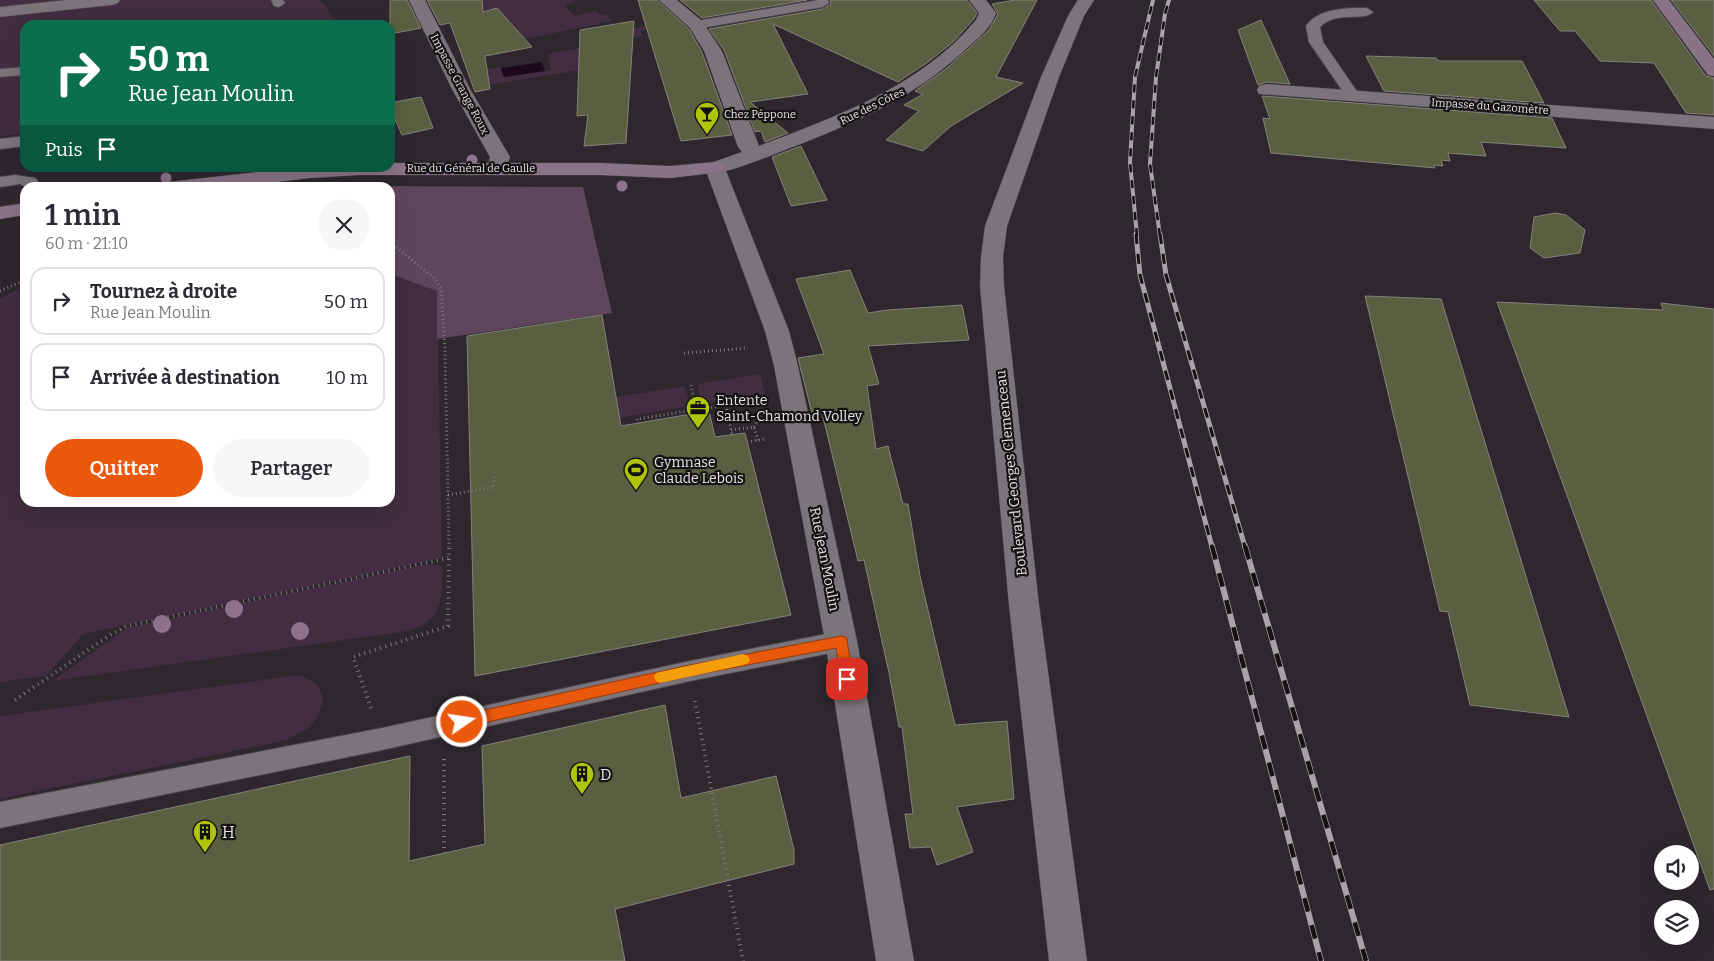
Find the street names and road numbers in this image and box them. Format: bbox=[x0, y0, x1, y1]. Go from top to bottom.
street label: Impasse Grange Roux bbox=[428, 32, 492, 137]
street label: Rue des Côtes bbox=[838, 85, 907, 128]
street label: Impasse du Gazomètre bbox=[1431, 96, 1549, 117]
street label: Rue du Général de Gaulle bbox=[407, 162, 535, 175]
street label: Boulevard Georges Clemenceau bbox=[992, 369, 1031, 577]
street label: Rue Jean Moulin bbox=[806, 506, 843, 613]

